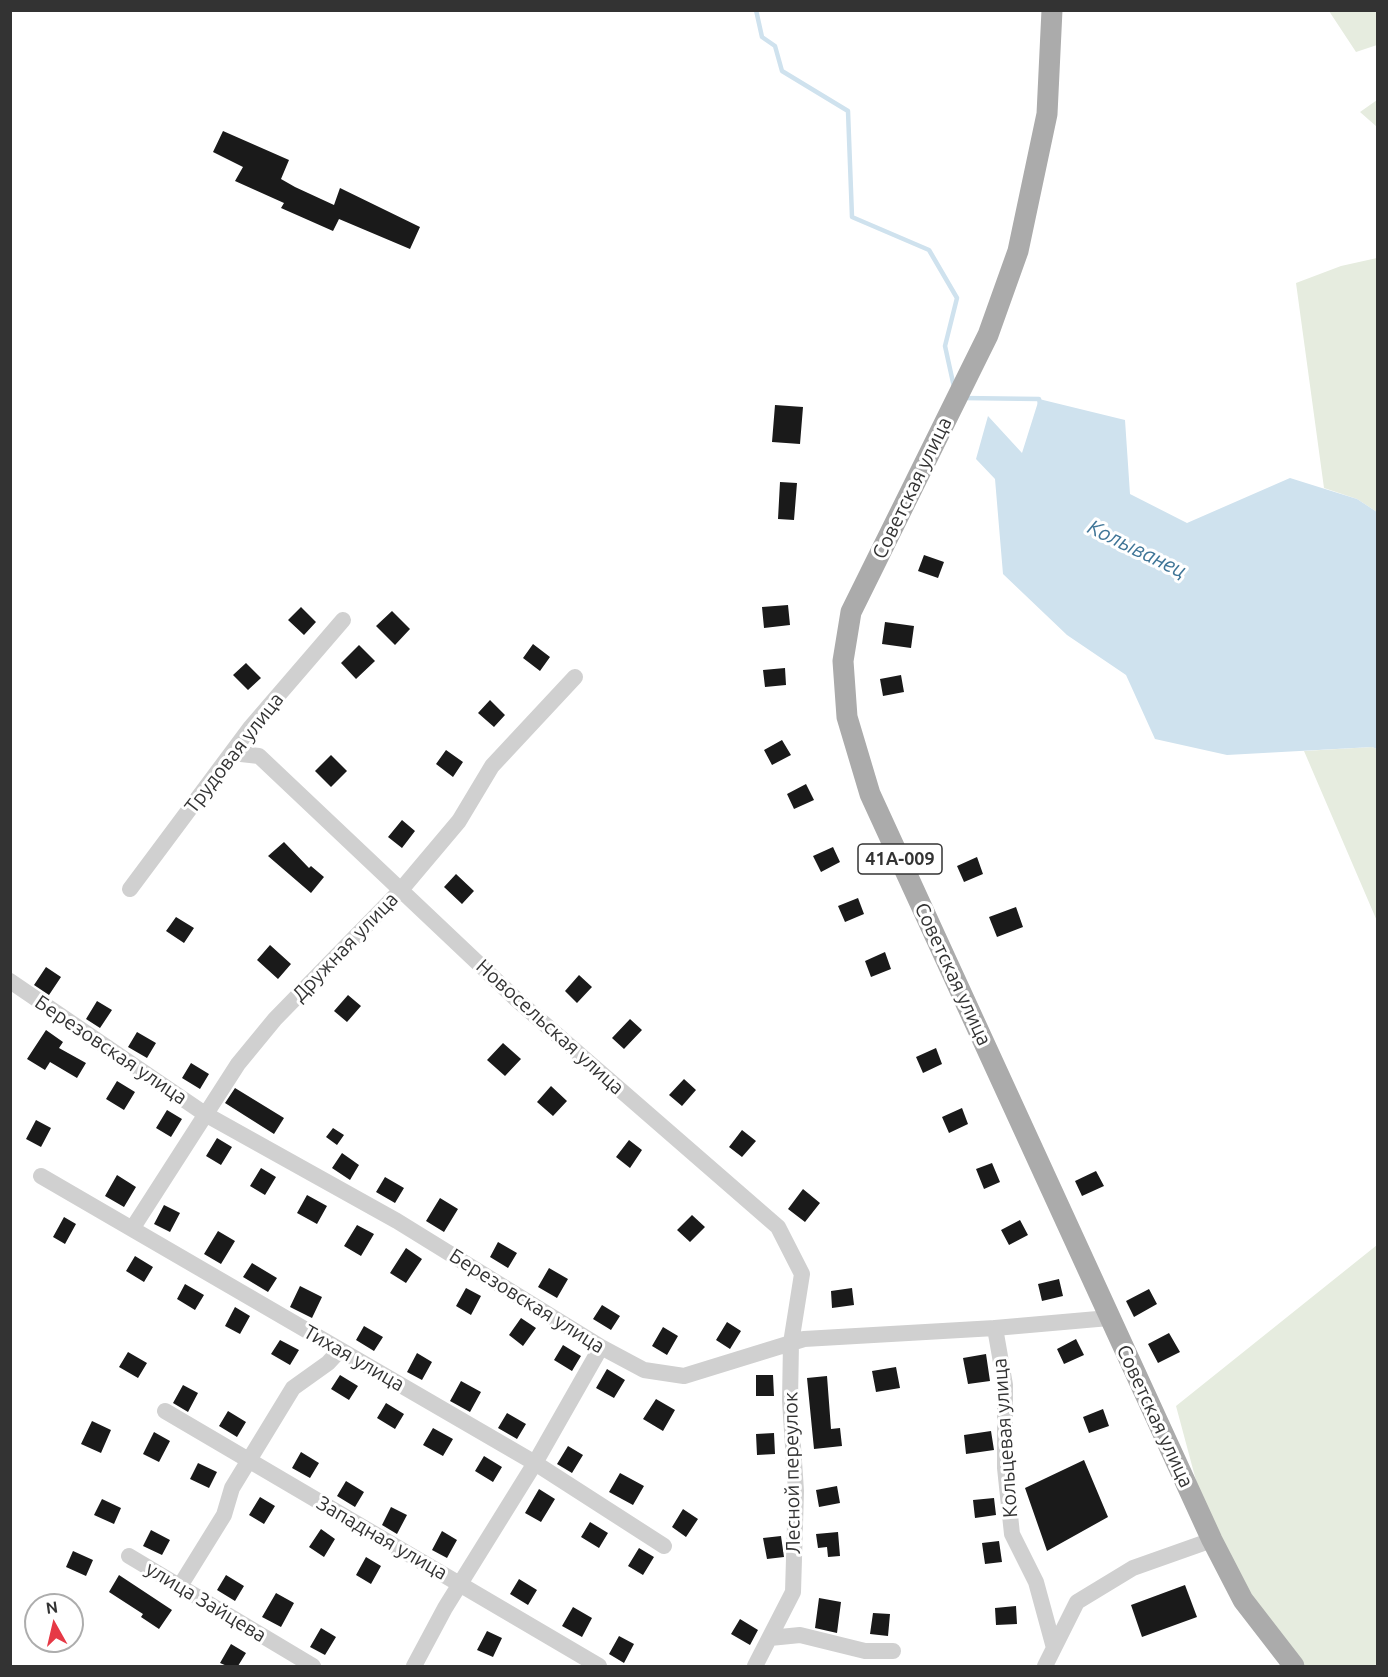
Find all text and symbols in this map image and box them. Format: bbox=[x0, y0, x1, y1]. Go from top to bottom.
street label: Советская улица bbox=[867, 413, 957, 563]
water label: Колыванец bbox=[1083, 514, 1191, 584]
street label: Трудовая улица bbox=[179, 688, 289, 818]
road number: 41А-009 bbox=[858, 844, 942, 874]
street label: Дружная улица bbox=[287, 888, 403, 1006]
street label: Советская улица bbox=[909, 899, 997, 1049]
street label: Новосельская улица bbox=[471, 954, 629, 1100]
street label: Березовская улица bbox=[30, 990, 192, 1110]
street label: Березовская улица bbox=[445, 1244, 609, 1358]
street label: Тихая улица bbox=[299, 1320, 409, 1396]
street label: Советская улица bbox=[1111, 1341, 1199, 1491]
street label: Кольцевая улица bbox=[987, 1357, 1023, 1519]
street label: Лесной переулок bbox=[779, 1392, 805, 1554]
street label: Западная улица bbox=[312, 1491, 452, 1585]
street label: улица Зайцева bbox=[141, 1557, 271, 1647]
north arrow bbox=[24, 1593, 84, 1653]
text: N bbox=[45, 1597, 59, 1617]

